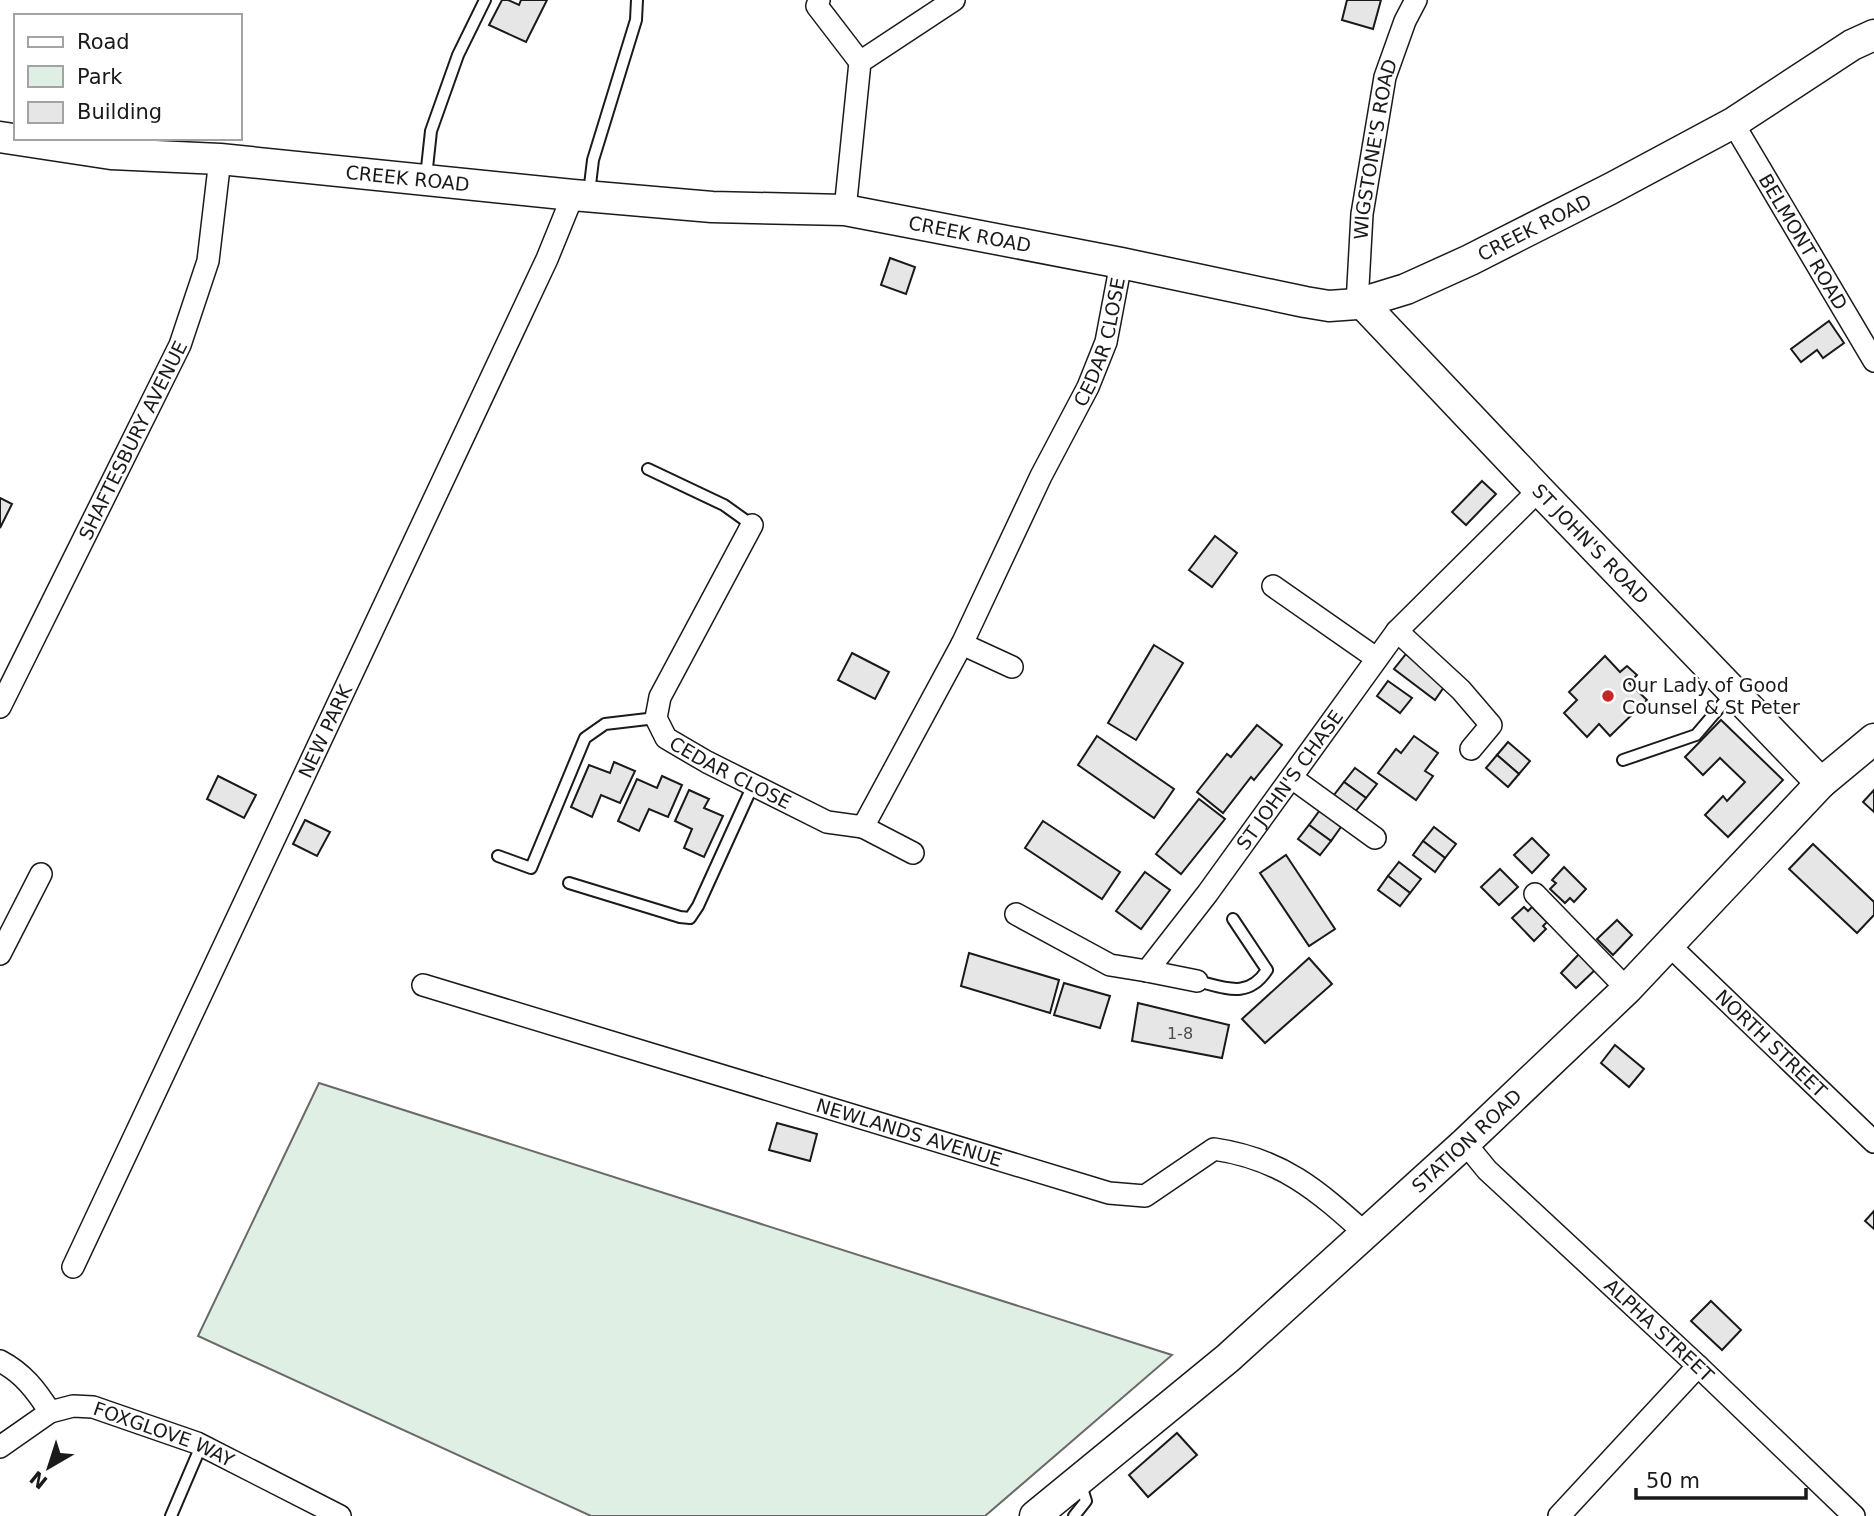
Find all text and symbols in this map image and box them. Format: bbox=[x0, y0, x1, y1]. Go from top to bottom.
legend bbox=[14, 14, 242, 140]
text: Road bbox=[77, 30, 130, 54]
street label: WIGSTONE'S ROAD bbox=[1350, 56, 1402, 240]
text: Park bbox=[77, 65, 123, 89]
text: Building bbox=[77, 100, 162, 124]
street label: CREEK ROAD bbox=[345, 161, 471, 195]
street label: BELMONT ROAD bbox=[1755, 170, 1852, 314]
street label: CREEK ROAD bbox=[1474, 189, 1595, 265]
street label: CREEK ROAD bbox=[907, 211, 1033, 257]
street label: CEDAR CLOSE bbox=[1069, 276, 1129, 410]
street label: SHAFTESBURY AVENUE bbox=[74, 337, 191, 543]
street label: ST JOHN'S ROAD bbox=[1528, 479, 1653, 608]
place label: Our Lady of Good Counsel & St Peter bbox=[1622, 674, 1800, 718]
street label: NEW PARK bbox=[294, 681, 356, 781]
marker: Our Lady of Good Counsel & St Peter bbox=[1600, 688, 1616, 704]
street label: ST JOHN'S CHASE bbox=[1232, 706, 1347, 854]
street label: CEDAR CLOSE bbox=[666, 732, 795, 813]
street label: NORTH STREET bbox=[1711, 985, 1832, 1102]
house number: 1-8 bbox=[1167, 1024, 1193, 1043]
street label: STATION ROAD bbox=[1407, 1084, 1526, 1197]
street label: NEWLANDS AVENUE bbox=[814, 1094, 1005, 1171]
street label: ALPHA STREET bbox=[1600, 1274, 1719, 1386]
street label: FOXGLOVE WAY bbox=[91, 1397, 238, 1471]
north arrow bbox=[14, 1432, 84, 1502]
scale bar bbox=[1636, 1456, 1806, 1500]
text: N bbox=[25, 1467, 51, 1494]
text: 50 m bbox=[1646, 1469, 1700, 1493]

